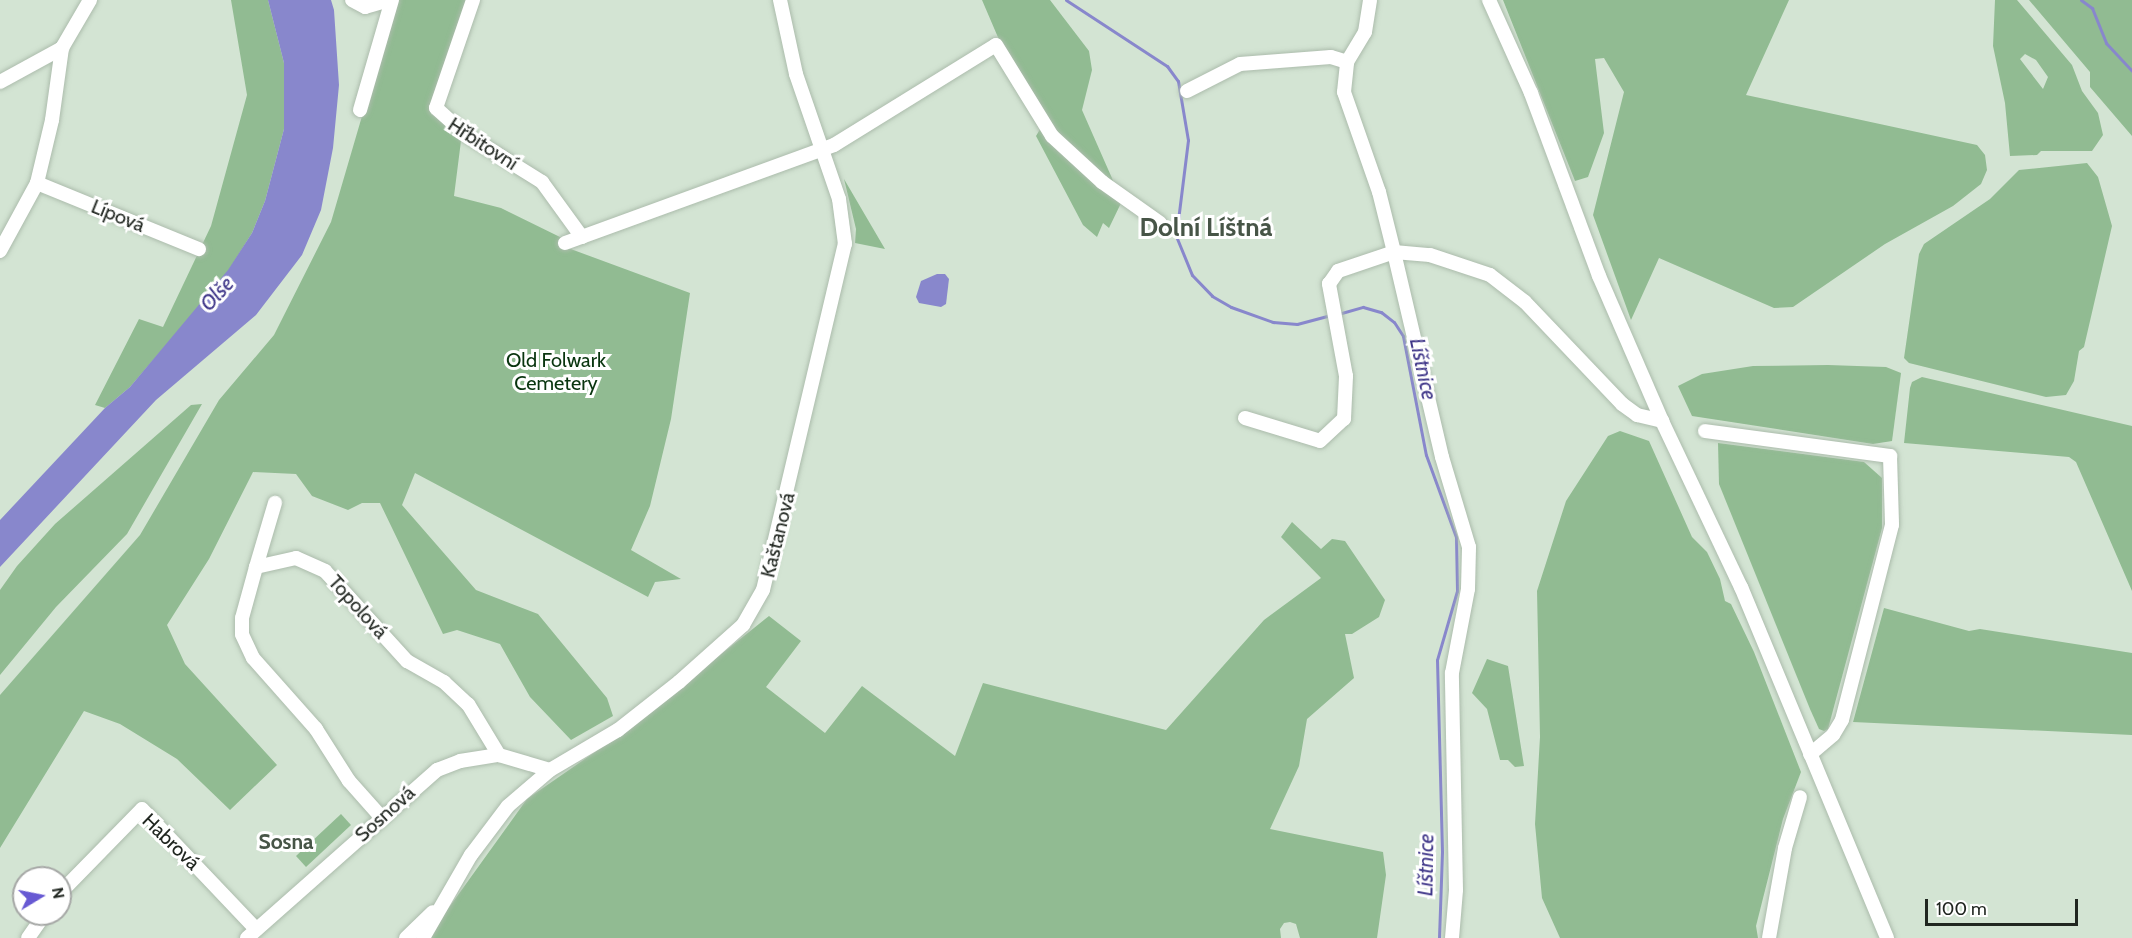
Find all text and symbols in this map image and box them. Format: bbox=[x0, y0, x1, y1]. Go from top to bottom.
street label: Hřbitovní bbox=[444, 113, 522, 175]
street label: Lípová bbox=[88, 194, 148, 238]
district label: Dolní Líštná bbox=[1139, 212, 1273, 244]
water label: Olše bbox=[195, 272, 239, 316]
water label: Líštnice bbox=[1404, 336, 1442, 402]
park label: Old Folwark Cemetery bbox=[506, 348, 606, 395]
street label: Kaštanová bbox=[756, 490, 800, 580]
street label: Topolová bbox=[323, 570, 393, 644]
street label: Sosnová bbox=[350, 781, 420, 847]
street label: Habrová bbox=[137, 809, 205, 875]
district label: Sosna bbox=[258, 829, 314, 855]
water label: Líštnice bbox=[1413, 834, 1439, 896]
north arrow bbox=[12, 866, 72, 926]
text: N bbox=[48, 886, 69, 900]
scale bar bbox=[1928, 887, 2081, 925]
text: 100 m bbox=[1936, 898, 1987, 920]

